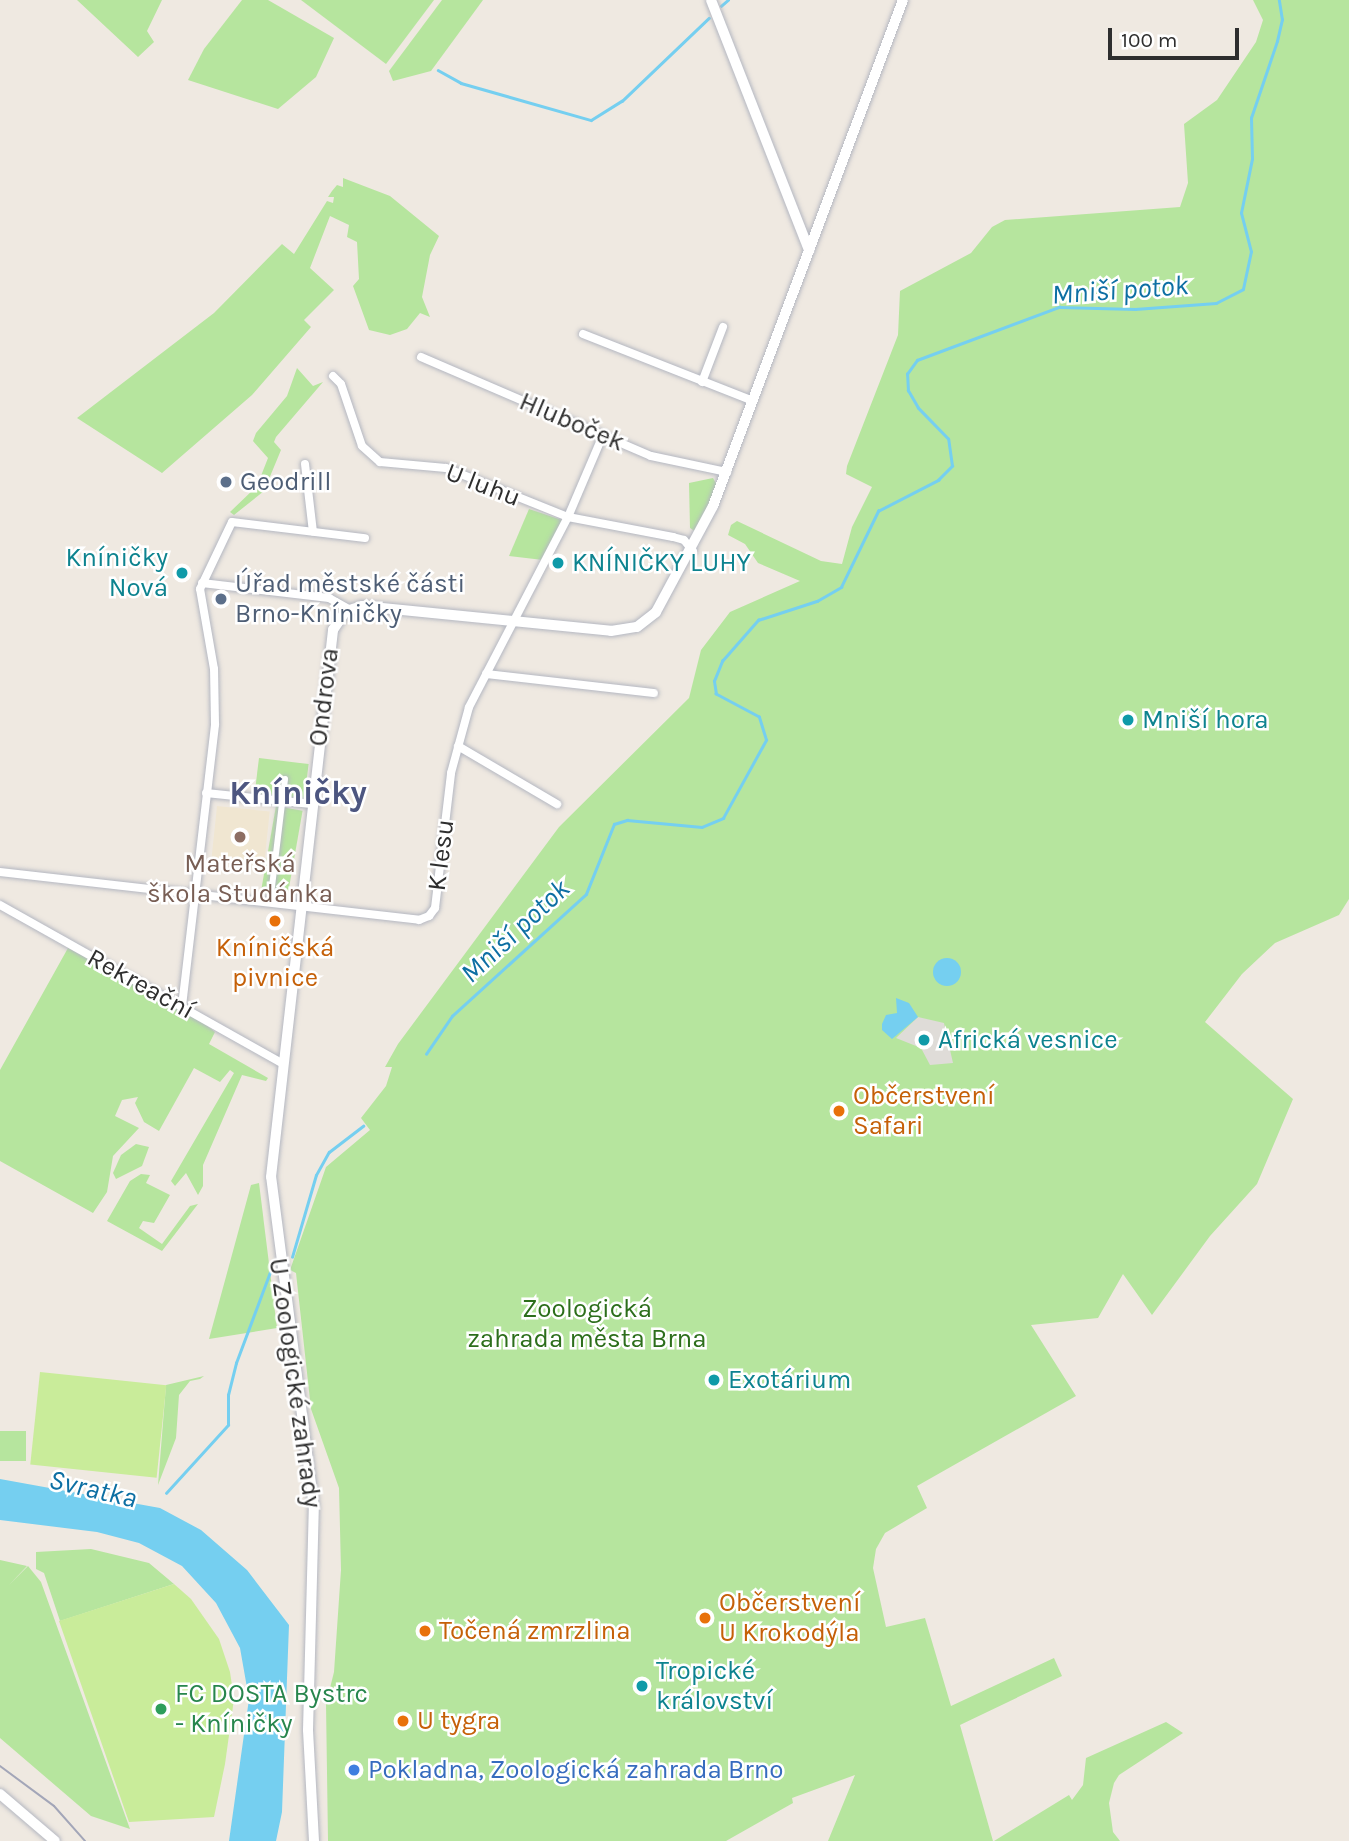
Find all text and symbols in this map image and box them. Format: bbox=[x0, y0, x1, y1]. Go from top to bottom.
scale bar bbox=[1111, 14, 1242, 58]
text: 100 m bbox=[1121, 28, 1178, 52]
water label: Mniší potok bbox=[1050, 268, 1190, 312]
street label: Hluboček bbox=[515, 386, 629, 458]
street label: U luhu bbox=[441, 457, 525, 513]
place label: Geodrill bbox=[240, 466, 331, 498]
marker: Geodrill bbox=[218, 474, 234, 490]
place label: Kníničky Nová bbox=[66, 542, 168, 604]
place label: KNÍNIČKY LUHY bbox=[572, 547, 751, 579]
marker: KNÍNIČKY LUHY bbox=[550, 555, 566, 571]
marker: Kníničky Nová bbox=[174, 565, 190, 581]
place label: Úřad městské části Brno-Kníničky bbox=[235, 568, 465, 630]
marker: Úřad městské části Brno-Kníničky bbox=[213, 591, 229, 607]
street label: Ondrova bbox=[302, 646, 346, 748]
place label: Mniší hora bbox=[1142, 704, 1269, 736]
marker: Mniší hora bbox=[1120, 712, 1136, 728]
district label: Kníničky bbox=[229, 774, 367, 814]
street label: K lesu bbox=[421, 817, 461, 893]
marker: Mateřská škola Studánka bbox=[232, 829, 248, 845]
place label: Mateřská škola Studánka bbox=[147, 848, 333, 910]
water label: Mniší potok bbox=[453, 872, 577, 990]
marker: Kníničská pivnice bbox=[267, 913, 283, 929]
place label: Kníničská pivnice bbox=[216, 932, 334, 993]
street label: Rekreační bbox=[82, 942, 200, 1026]
place label: Africká vesnice bbox=[938, 1024, 1118, 1056]
marker: Africká vesnice bbox=[916, 1032, 932, 1048]
place label: Občerstvení Safari bbox=[853, 1080, 995, 1142]
marker: Občerstvení Safari bbox=[831, 1103, 847, 1119]
street label: U Zoologické zahrady bbox=[262, 1256, 328, 1510]
park label: Zoologická zahrada města Brna bbox=[467, 1293, 707, 1354]
place label: Exotárium bbox=[728, 1364, 851, 1396]
marker: Exotárium bbox=[706, 1372, 722, 1388]
water label: Svratka bbox=[46, 1463, 140, 1515]
place label: Občerstvení U Krokodýla bbox=[719, 1587, 861, 1648]
marker: Občerstvení U Krokodýla bbox=[697, 1610, 713, 1626]
place label: Točená zmrzlina bbox=[439, 1615, 631, 1647]
marker: Točená zmrzlina bbox=[417, 1623, 433, 1639]
place label: Tropické království bbox=[656, 1655, 773, 1716]
place label: FC DOSTA Bystrc - Kníničky bbox=[175, 1678, 368, 1740]
marker: Tropické království bbox=[634, 1678, 650, 1694]
marker: FC DOSTA Bystrc - Kníničky bbox=[153, 1701, 169, 1717]
place label: U tygra bbox=[417, 1705, 500, 1737]
marker: U tygra bbox=[395, 1713, 411, 1729]
place label: Pokladna, Zoologická zahrada Brno bbox=[368, 1754, 784, 1786]
marker: Pokladna, Zoologická zahrada Brno bbox=[346, 1762, 362, 1778]

